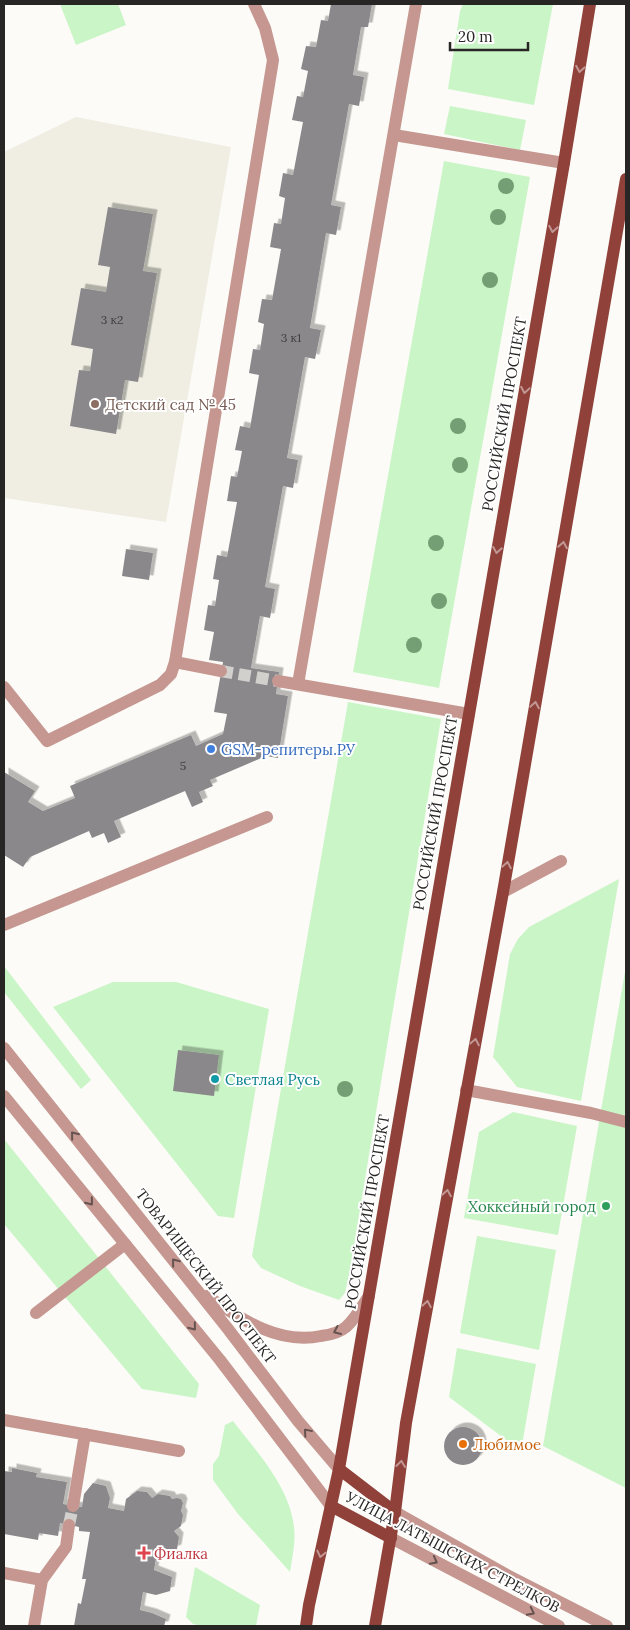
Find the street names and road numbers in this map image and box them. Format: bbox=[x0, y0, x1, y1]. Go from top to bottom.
street label: РОССИЙСКИЙ ПРОСПЕКТ bbox=[478, 315, 531, 513]
street label: РОССИЙСКИЙ ПРОСПЕКТ bbox=[409, 714, 462, 912]
street label: РОССИЙСКИЙ ПРОСПЕКТ bbox=[341, 1113, 394, 1311]
street label: ТОВАРИЩЕСКИЙ ПРОСПЕКТ bbox=[132, 1185, 281, 1368]
street label: УЛИЦА ЛАТЫШСКИХ СТРЕЛКОВ bbox=[342, 1487, 563, 1617]

